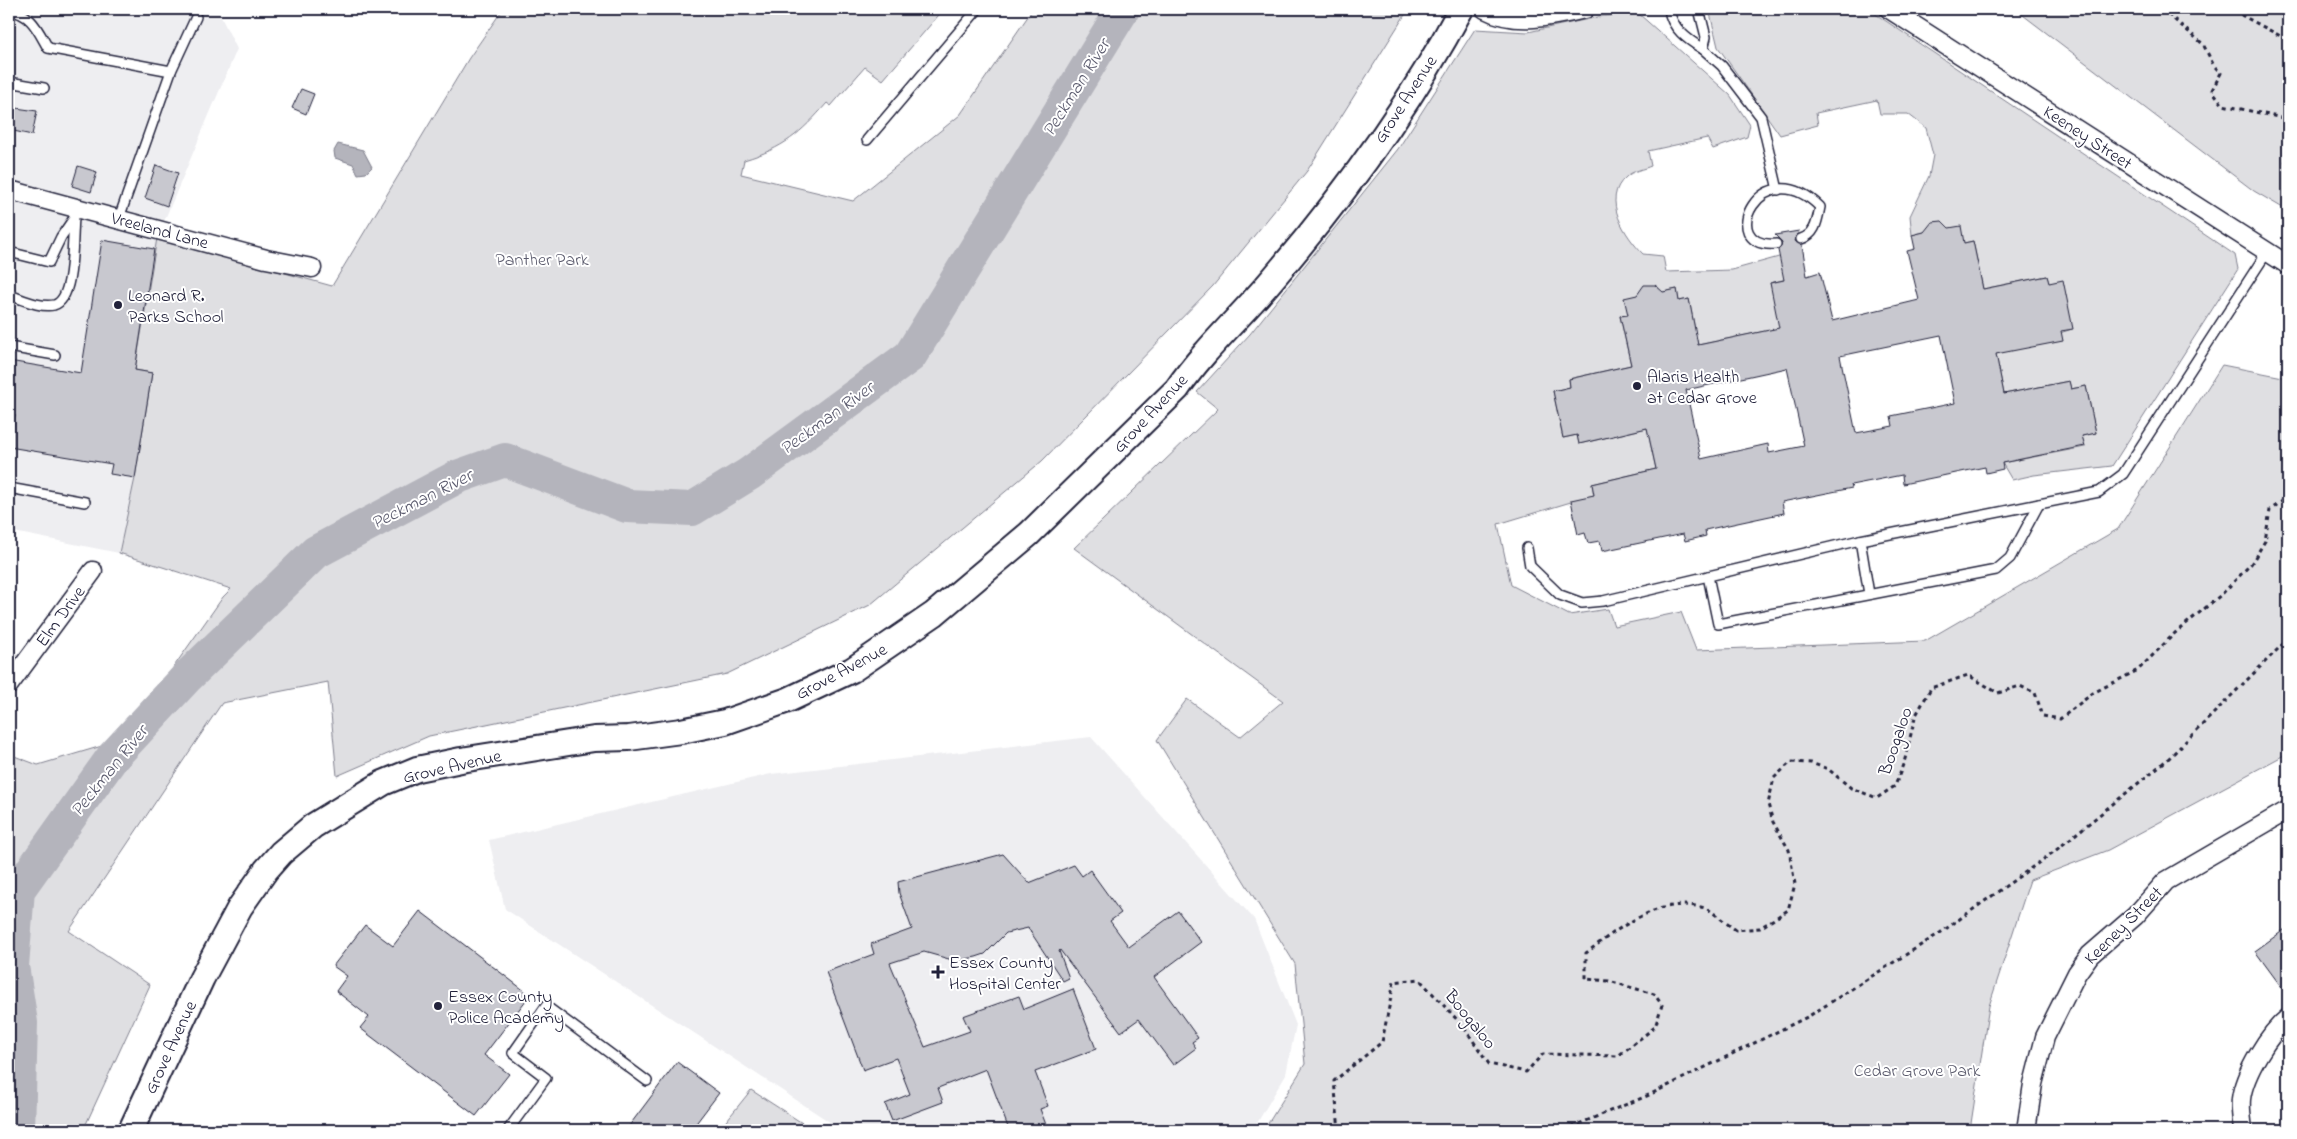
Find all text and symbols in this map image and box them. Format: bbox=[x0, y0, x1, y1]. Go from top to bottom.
water label: Peckman River bbox=[1036, 33, 1119, 142]
street label: Grove Avenue bbox=[1369, 50, 1445, 149]
street label: Keeney Street bbox=[2037, 100, 2137, 177]
street label: Vreeland Lane bbox=[107, 206, 212, 258]
park label: Panther Park bbox=[495, 248, 589, 274]
place label: Leonard R. Parks School bbox=[128, 284, 224, 331]
marker: Leonard R. Parks School bbox=[112, 299, 124, 311]
place label: Alaris Health at Cedar Grove bbox=[1647, 365, 1758, 412]
street label: Grove Avenue bbox=[1108, 368, 1196, 460]
water label: Peckman River bbox=[775, 374, 882, 462]
marker: Alaris Health at Cedar Grove bbox=[1631, 380, 1643, 392]
water label: Peckman River bbox=[367, 462, 479, 537]
street label: Elm Drive bbox=[31, 580, 93, 653]
street label: Grove Avenue bbox=[792, 637, 893, 708]
street label: Boogaloo bbox=[1873, 704, 1922, 780]
water label: Peckman River bbox=[65, 719, 157, 823]
street label: Grove Avenue bbox=[401, 744, 505, 792]
street label: Keeney Street bbox=[2079, 881, 2170, 972]
place label: Essex County Hospital Center bbox=[949, 951, 1061, 998]
marker: Essex County Hospital Center bbox=[931, 965, 945, 979]
street label: Boogaloo bbox=[1436, 984, 1502, 1056]
place label: Essex County Police Academy bbox=[448, 985, 564, 1032]
street label: Grove Avenue bbox=[139, 996, 205, 1099]
marker: Essex County Police Academy bbox=[432, 1000, 444, 1012]
park label: Cedar Grove Park bbox=[1854, 1059, 1980, 1085]

